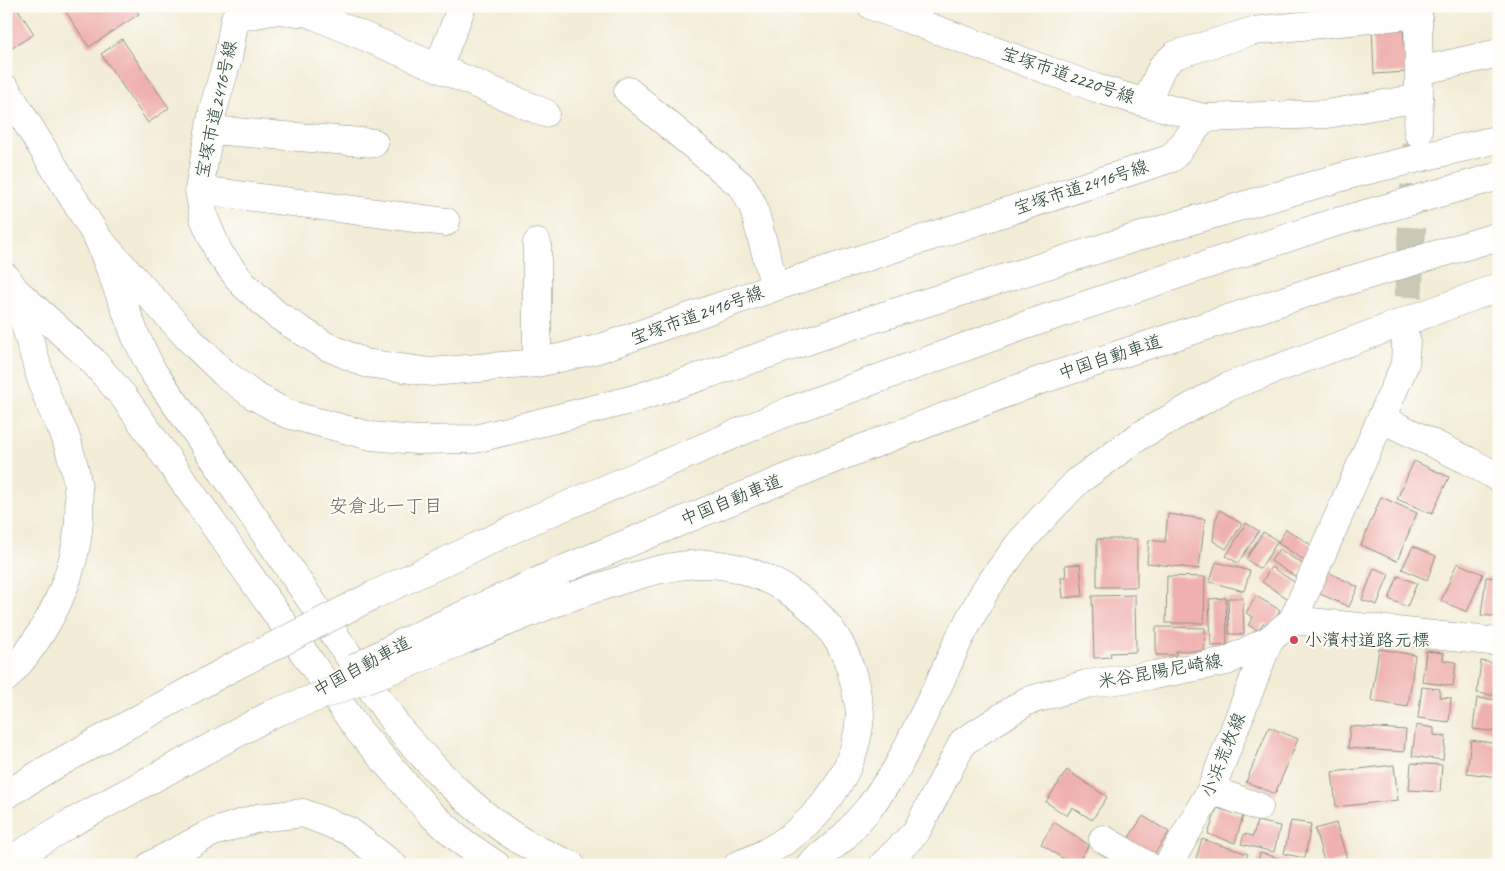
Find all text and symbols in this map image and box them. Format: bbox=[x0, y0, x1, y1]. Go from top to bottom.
street label: 宝塚市道2416号線 bbox=[191, 38, 241, 180]
street label: 宝塚市道2220号線 bbox=[998, 42, 1138, 108]
street label: 宝塚市道2416号線 bbox=[1011, 155, 1151, 219]
street label: 宝塚市道2416号線 bbox=[627, 281, 767, 349]
street label: 中国自動車道 bbox=[1055, 330, 1165, 384]
street label: 中国自動車道 bbox=[677, 470, 785, 530]
district label: 安倉北一丁目 bbox=[329, 494, 443, 518]
place label: 小濱村道路元標 bbox=[1304, 629, 1430, 651]
street label: 中国自動車道 bbox=[309, 631, 415, 701]
marker: 小濱村道路元標 bbox=[1288, 634, 1300, 646]
street label: 米谷昆陽尼崎線 bbox=[1096, 649, 1224, 693]
street label: 小浜荒牧線 bbox=[1196, 709, 1250, 801]

